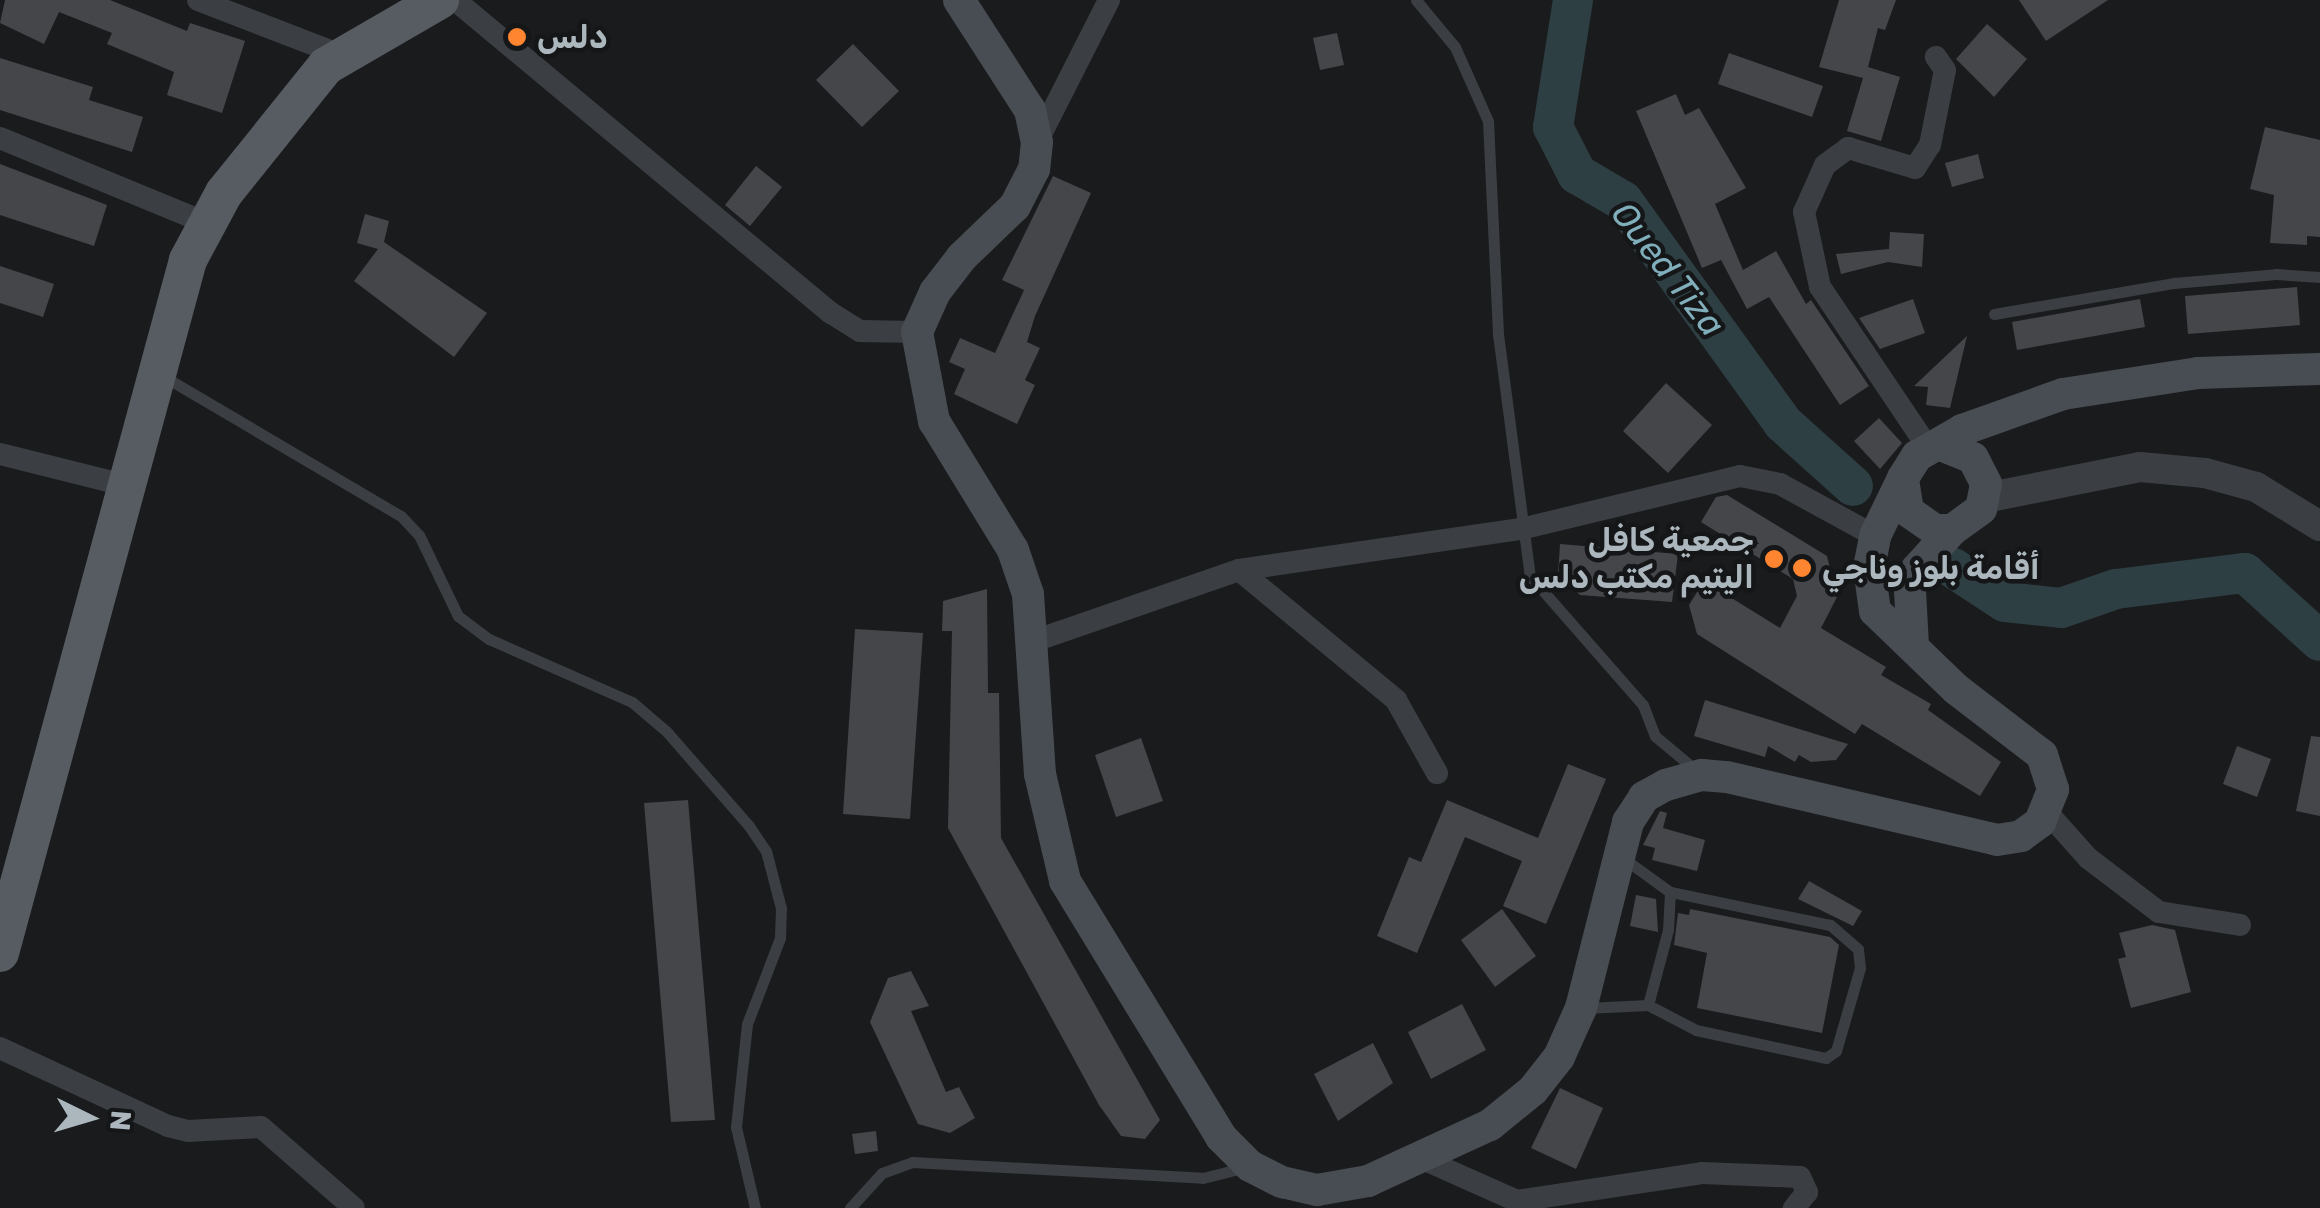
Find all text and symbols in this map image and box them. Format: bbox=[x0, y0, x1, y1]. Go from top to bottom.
place label: دلس bbox=[537, 18, 607, 56]
marker: دلس bbox=[506, 26, 528, 48]
water label: Oued Tiza bbox=[1602, 193, 1734, 345]
place label: جمعية كافل اليتيم مكتب دلس bbox=[1519, 522, 1754, 597]
marker: جمعية كافل اليتيم مكتب دلس bbox=[1763, 548, 1785, 570]
place label: أقامة بلوز وناجي bbox=[1822, 549, 2040, 587]
marker: أقامة بلوز وناجي bbox=[1791, 557, 1813, 579]
north arrow bbox=[40, 1068, 140, 1168]
text: N bbox=[103, 1109, 138, 1132]

